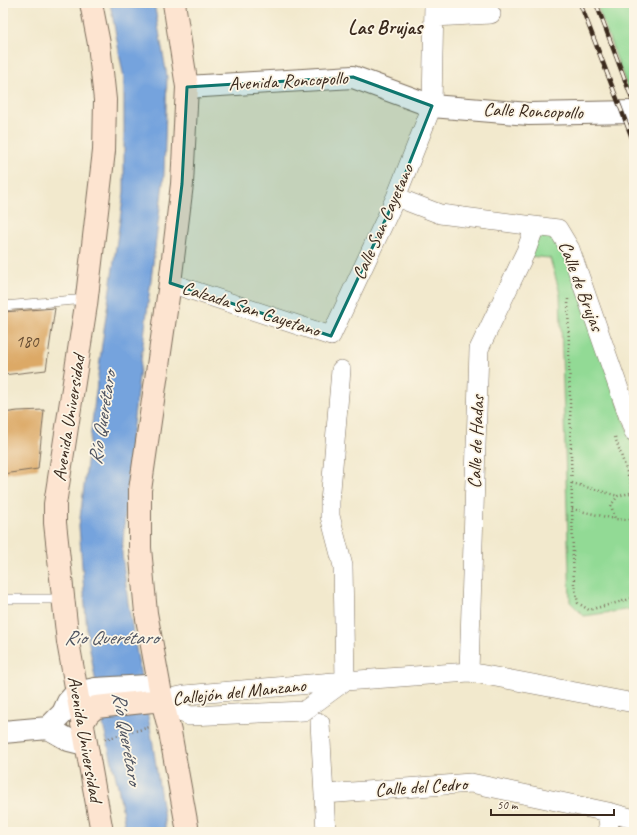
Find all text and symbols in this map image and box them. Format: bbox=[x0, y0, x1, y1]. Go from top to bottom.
district label: Las Brujas bbox=[348, 15, 424, 40]
street label: Avenida Roncopollo bbox=[228, 66, 350, 96]
street label: Calle Roncopollo bbox=[483, 97, 585, 125]
street label: Calle San Cayetano bbox=[347, 159, 420, 283]
street label: Calle de Brujas bbox=[553, 238, 610, 336]
street label: Calzada San Cayetano bbox=[179, 275, 325, 343]
house number: 180 bbox=[16, 331, 40, 352]
street label: Avenida Universidad bbox=[47, 351, 91, 483]
water label: Río Querétaro bbox=[82, 366, 122, 466]
street label: Calle de Hadas bbox=[462, 393, 490, 489]
water label: Rio Querétaro bbox=[64, 625, 162, 650]
street label: Callejón del Manzano bbox=[171, 673, 308, 711]
street label: Avenida Universidad bbox=[62, 674, 108, 806]
water label: Río Querétaro bbox=[107, 690, 148, 790]
street label: Calle del Cedro bbox=[374, 772, 470, 802]
scale bar bbox=[491, 791, 614, 817]
text: 50 m bbox=[497, 797, 519, 813]

